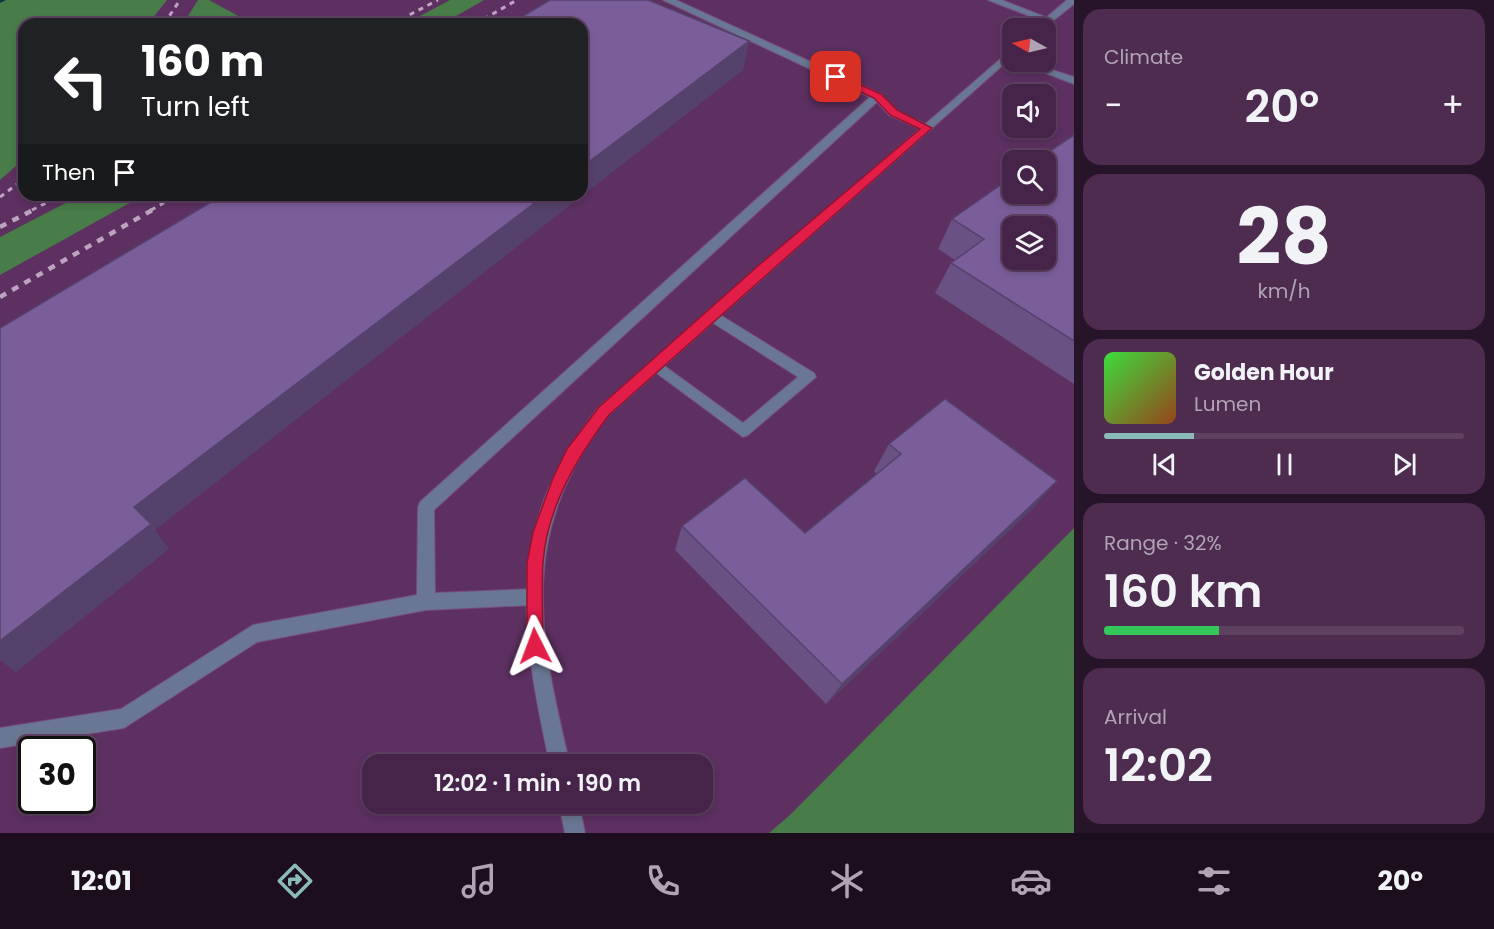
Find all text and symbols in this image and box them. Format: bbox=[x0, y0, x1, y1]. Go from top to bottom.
north arrow bbox=[1002, 18, 1056, 72]
map controls bbox=[1002, 18, 1056, 270]
text: 160 m bbox=[141, 32, 264, 91]
icon: left bbox=[42, 42, 120, 120]
text: Climate bbox=[1104, 43, 1183, 71]
pin bbox=[810, 51, 861, 102]
icon: arrive bbox=[819, 60, 852, 93]
text: 20° bbox=[1244, 75, 1319, 138]
text: − bbox=[1104, 82, 1122, 129]
text: + bbox=[1441, 82, 1464, 129]
button: sound bbox=[1002, 84, 1056, 138]
text: Turn left bbox=[141, 88, 250, 125]
button: search bbox=[1002, 150, 1056, 204]
icon: arrive bbox=[108, 156, 141, 189]
text: Then bbox=[42, 157, 96, 188]
text: 28 bbox=[1236, 182, 1332, 291]
button: layers bbox=[1002, 216, 1056, 270]
text: km/h bbox=[1257, 277, 1311, 305]
text: Golden Hour bbox=[1194, 357, 1334, 388]
text: Lumen bbox=[1194, 390, 1261, 418]
icon: previous bbox=[1148, 448, 1181, 481]
icon: pause bbox=[1268, 448, 1301, 481]
icon: next bbox=[1388, 448, 1421, 481]
text: Range · 32% bbox=[1104, 529, 1222, 557]
text: 160 km bbox=[1104, 560, 1262, 623]
position arrow bbox=[503, 614, 567, 678]
text: Arrival bbox=[1104, 703, 1167, 731]
text: 12:02 bbox=[1104, 734, 1213, 797]
speed limit sign: 30 bbox=[18, 736, 96, 814]
text: 12:02 · 1 min · 190 m bbox=[434, 768, 641, 799]
icon: directions bbox=[274, 860, 316, 902]
icon: music bbox=[458, 860, 500, 902]
icon: phone bbox=[642, 860, 684, 902]
icon: climate bbox=[826, 860, 868, 902]
icon: car bbox=[1010, 860, 1052, 902]
icon: filters bbox=[1193, 860, 1235, 902]
text: 12:01 bbox=[71, 862, 132, 899]
text: 20° bbox=[1377, 862, 1423, 899]

